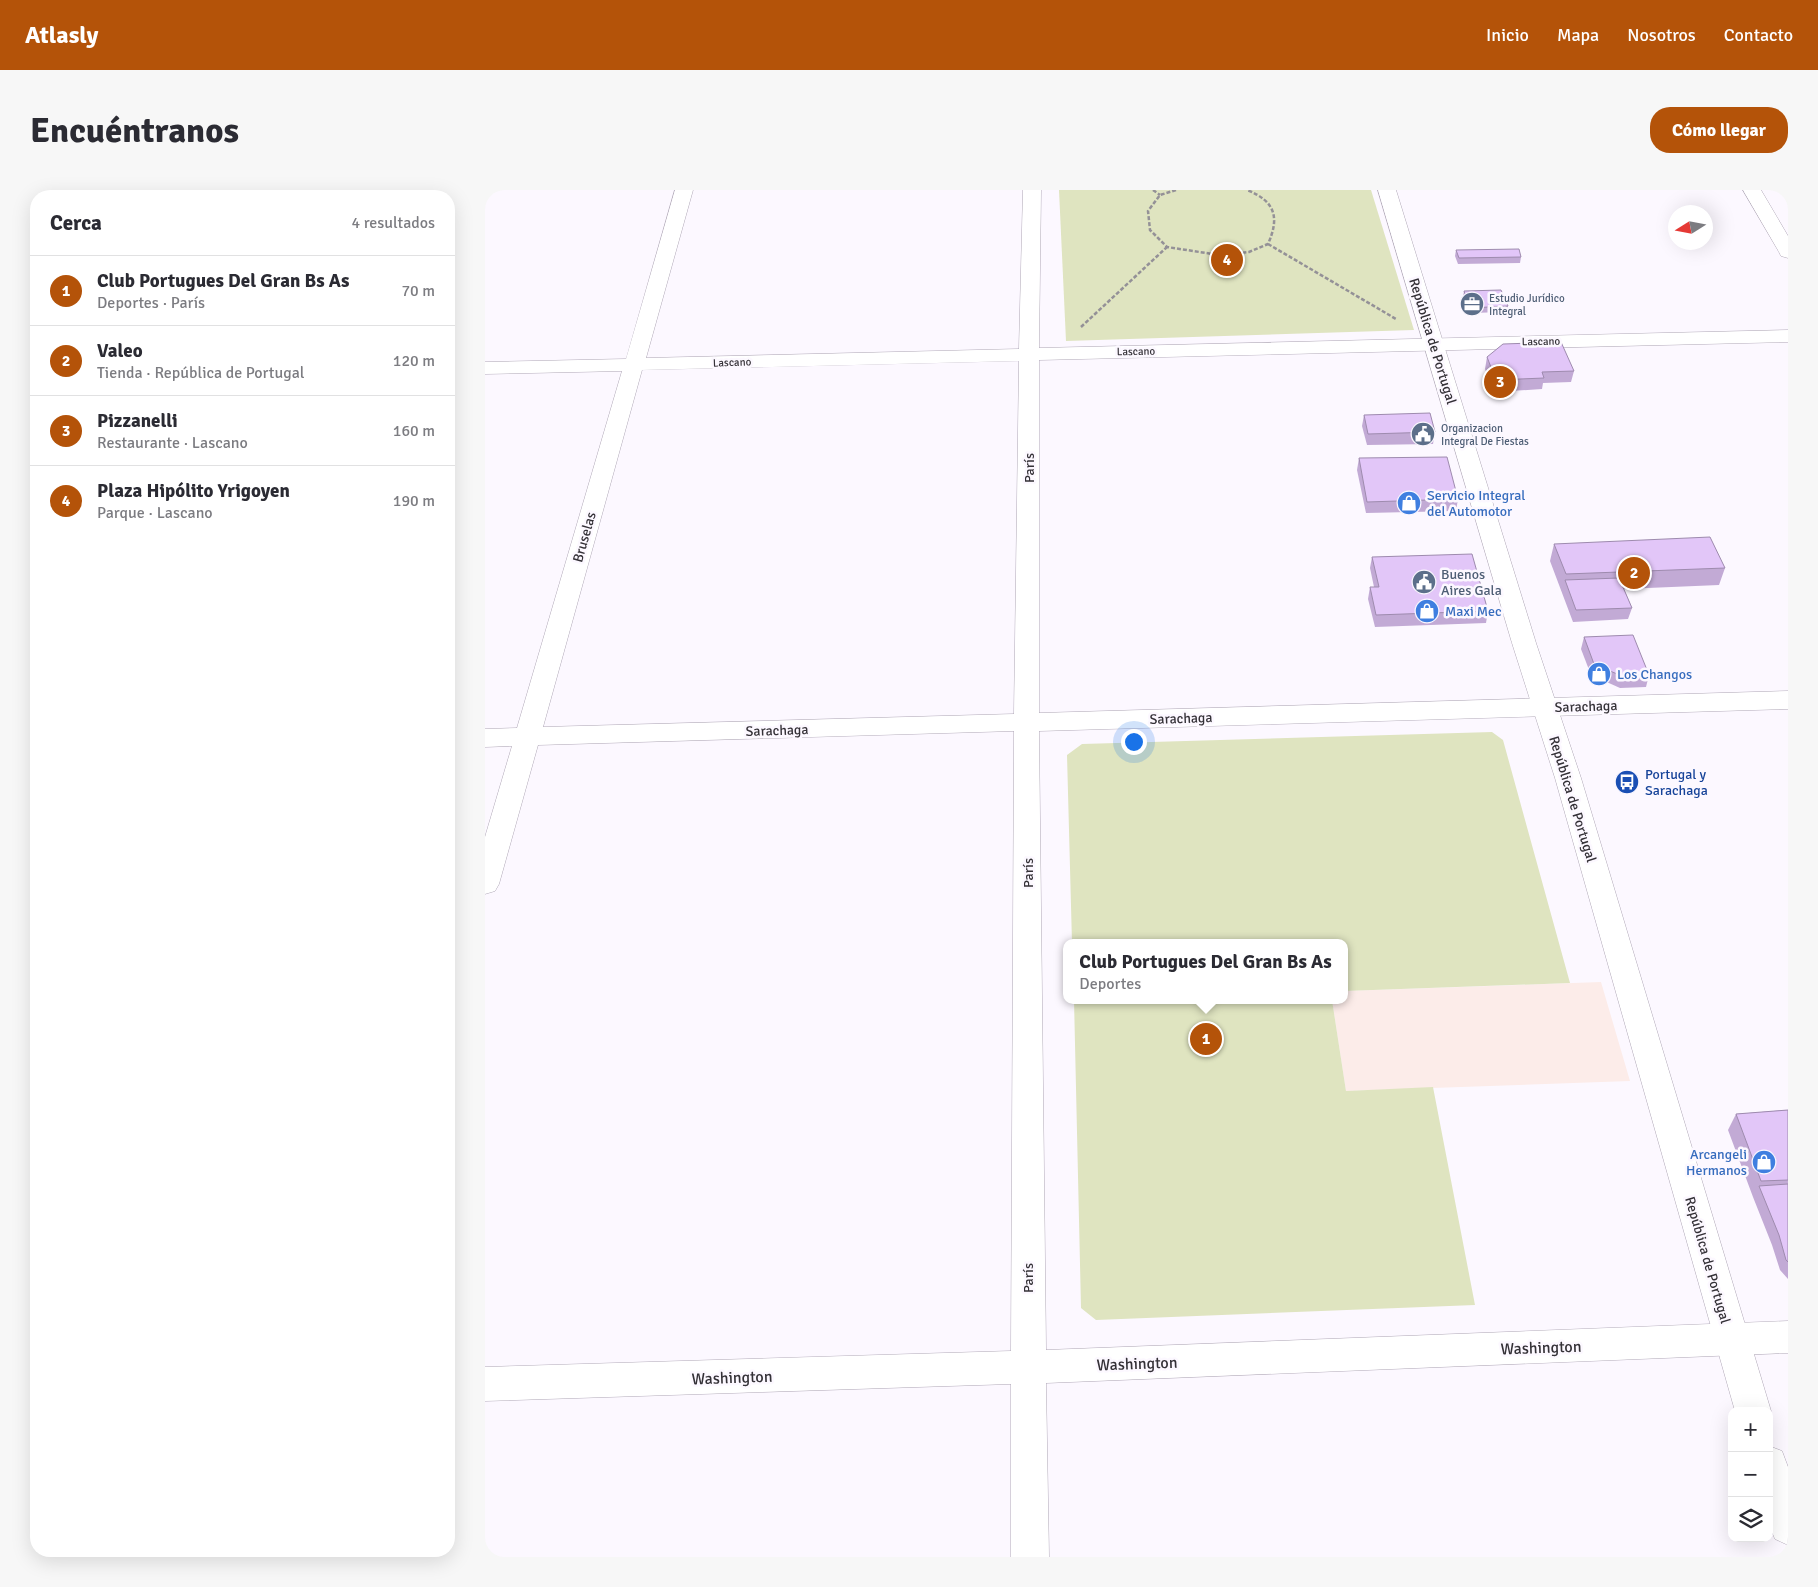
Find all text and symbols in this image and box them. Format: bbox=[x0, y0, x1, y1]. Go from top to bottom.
text: Atlasly bbox=[25, 20, 98, 50]
text: Inicio bbox=[1486, 24, 1529, 46]
text: Mapa bbox=[1557, 24, 1599, 46]
text: Nosotros bbox=[1627, 24, 1696, 46]
text: Contacto bbox=[1724, 24, 1793, 46]
button: Cómo llegar bbox=[1650, 107, 1788, 153]
text: Encuéntranos bbox=[30, 109, 239, 152]
north arrow bbox=[1668, 205, 1713, 250]
text: Cerca bbox=[50, 210, 102, 236]
text: 4 resultados bbox=[352, 213, 435, 233]
pin: 4 bbox=[1211, 241, 1243, 279]
text: Club Portugues Del Gran Bs As bbox=[97, 269, 349, 293]
street label: República de Portugal bbox=[1405, 276, 1460, 406]
text: 1 bbox=[62, 281, 70, 301]
text: 70 m bbox=[401, 281, 435, 301]
office icon: Estudio Jurídico Integral bbox=[1459, 291, 1485, 317]
place label: Estudio Jurídico Integral bbox=[1489, 292, 1565, 318]
text: Deportes · París bbox=[97, 293, 205, 313]
street label: Lascano bbox=[1522, 335, 1561, 348]
text: Valeo bbox=[97, 339, 143, 363]
street label: Lascano bbox=[1117, 345, 1156, 358]
text: 2 bbox=[62, 351, 70, 371]
text: 120 m bbox=[393, 351, 435, 371]
street label: Lascano bbox=[713, 355, 752, 370]
text: Tienda · República de Portugal bbox=[97, 363, 304, 383]
pin: 3 bbox=[1484, 363, 1516, 401]
text: Pizzanelli bbox=[97, 409, 178, 433]
text: 3 bbox=[62, 421, 70, 441]
text: 160 m bbox=[393, 421, 435, 441]
public building icon: Organizacion Integral De Fiestas bbox=[1410, 421, 1436, 447]
place label: Organizacion Integral De Fiestas bbox=[1441, 422, 1529, 448]
text: Restaurante · Lascano bbox=[97, 433, 248, 453]
street label: París bbox=[1021, 453, 1038, 483]
text: Plaza Hipólito Yrigoyen bbox=[97, 479, 290, 503]
place label: Servicio Integral del Automotor bbox=[1427, 487, 1525, 520]
shop icon: Servicio Integral del Automotor bbox=[1396, 490, 1422, 516]
text: 4 bbox=[62, 491, 70, 511]
text: 190 m bbox=[393, 491, 435, 511]
text: Parque · Lascano bbox=[97, 503, 213, 523]
street label: Bruselas bbox=[569, 510, 600, 564]
pin: 2 bbox=[1618, 554, 1650, 592]
place label: Buenos Aires Gala bbox=[1441, 566, 1502, 599]
public building icon: Buenos Aires Gala bbox=[1411, 569, 1437, 595]
shop icon: Maxi Mec bbox=[1414, 598, 1440, 624]
place label: Maxi Mec bbox=[1445, 603, 1502, 620]
shop icon: Los Changos bbox=[1586, 661, 1612, 687]
place label: Los Changos bbox=[1617, 666, 1692, 683]
street label: Sarachaga bbox=[1554, 697, 1618, 716]
street label: Sarachaga bbox=[1149, 709, 1213, 728]
street label: Sarachaga bbox=[745, 721, 809, 740]
your location bbox=[1121, 729, 1147, 755]
street label: República de Portugal bbox=[1545, 734, 1600, 864]
place label: Portugal y Sarachaga bbox=[1645, 766, 1708, 799]
bus stop icon: Portugal y Sarachaga bbox=[1614, 769, 1640, 795]
street label: París bbox=[1020, 858, 1037, 888]
popup bbox=[1063, 939, 1348, 1004]
text: Club Portugues Del Gran Bs As bbox=[1079, 950, 1332, 974]
text: Deportes bbox=[1079, 974, 1141, 994]
pin: 1 bbox=[1190, 1020, 1222, 1058]
place label: Arcangeli Hermanos bbox=[1686, 1146, 1747, 1179]
shop icon: Arcangeli Hermanos bbox=[1751, 1149, 1777, 1175]
street label: República de Portugal bbox=[1681, 1195, 1734, 1326]
street label: París bbox=[1020, 1263, 1037, 1293]
street label: Washington bbox=[1500, 1337, 1582, 1359]
street label: Washington bbox=[1096, 1353, 1178, 1375]
street label: Washington bbox=[691, 1367, 773, 1389]
map controls bbox=[1728, 1407, 1773, 1542]
button: + bbox=[1728, 1407, 1773, 1452]
button: − bbox=[1728, 1452, 1773, 1497]
button: layers bbox=[1728, 1497, 1773, 1542]

